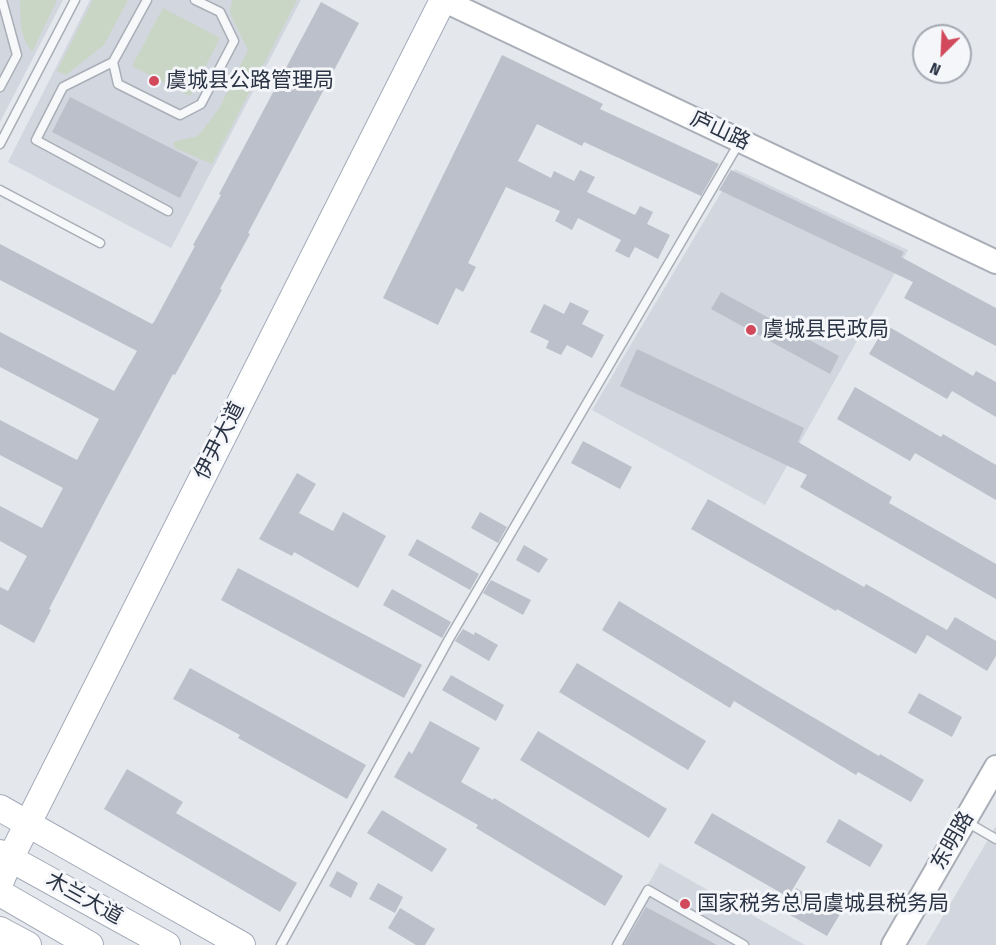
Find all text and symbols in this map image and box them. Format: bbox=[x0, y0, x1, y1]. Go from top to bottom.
north arrow bbox=[912, 24, 972, 84]
text: N bbox=[927, 58, 944, 80]
place label: 虞城县公路管理局 bbox=[166, 68, 334, 94]
marker: 虞城县公路管理局 bbox=[147, 74, 161, 88]
street label: 庐山路 bbox=[686, 106, 754, 156]
place label: 虞城县民政局 bbox=[763, 317, 889, 343]
marker: 虞城县民政局 bbox=[744, 323, 758, 337]
street label: 伊尹大道 bbox=[190, 398, 250, 484]
street label: 东明路 bbox=[926, 807, 980, 875]
street label: 木兰大道 bbox=[41, 868, 127, 930]
place label: 国家税务总局虞城县税务局 bbox=[697, 891, 949, 917]
marker: 国家税务总局虞城县税务局 bbox=[678, 897, 692, 911]

